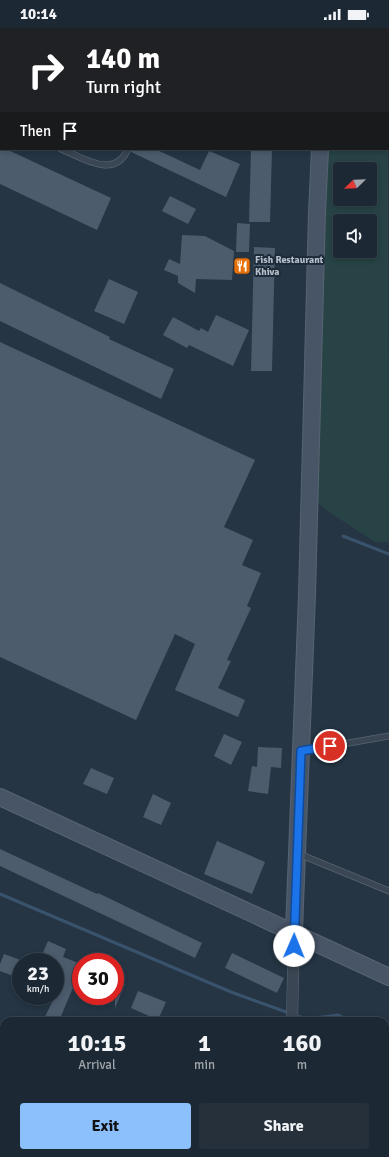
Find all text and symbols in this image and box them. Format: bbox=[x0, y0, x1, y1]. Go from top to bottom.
text: 10:14 bbox=[20, 5, 57, 23]
text: 140 m bbox=[86, 42, 160, 76]
icon: right bbox=[20, 44, 72, 96]
text: Turn right bbox=[86, 76, 161, 98]
icon: arrive bbox=[59, 120, 81, 142]
text: Then bbox=[20, 122, 51, 140]
north arrow bbox=[333, 162, 377, 206]
map controls bbox=[333, 162, 377, 258]
button: sound bbox=[333, 214, 377, 258]
place label: Fish Restaurant Khiva bbox=[255, 254, 324, 278]
restaurant icon: Fish Restaurant Khiva bbox=[232, 256, 252, 276]
pin bbox=[313, 729, 347, 763]
icon: arrive bbox=[319, 735, 341, 757]
position arrow bbox=[273, 925, 315, 967]
speed limit sign: 30 bbox=[72, 953, 124, 1005]
text: 23 bbox=[27, 961, 49, 986]
text: km/h bbox=[27, 983, 49, 995]
text: 10:15 bbox=[68, 1028, 126, 1058]
text: 1 bbox=[198, 1028, 211, 1058]
text: 160 bbox=[283, 1028, 321, 1058]
text: Arrival bbox=[78, 1057, 116, 1073]
text: min bbox=[194, 1057, 215, 1073]
text: m bbox=[297, 1057, 307, 1073]
button: Exit bbox=[20, 1103, 191, 1149]
button: Share bbox=[199, 1103, 369, 1149]

